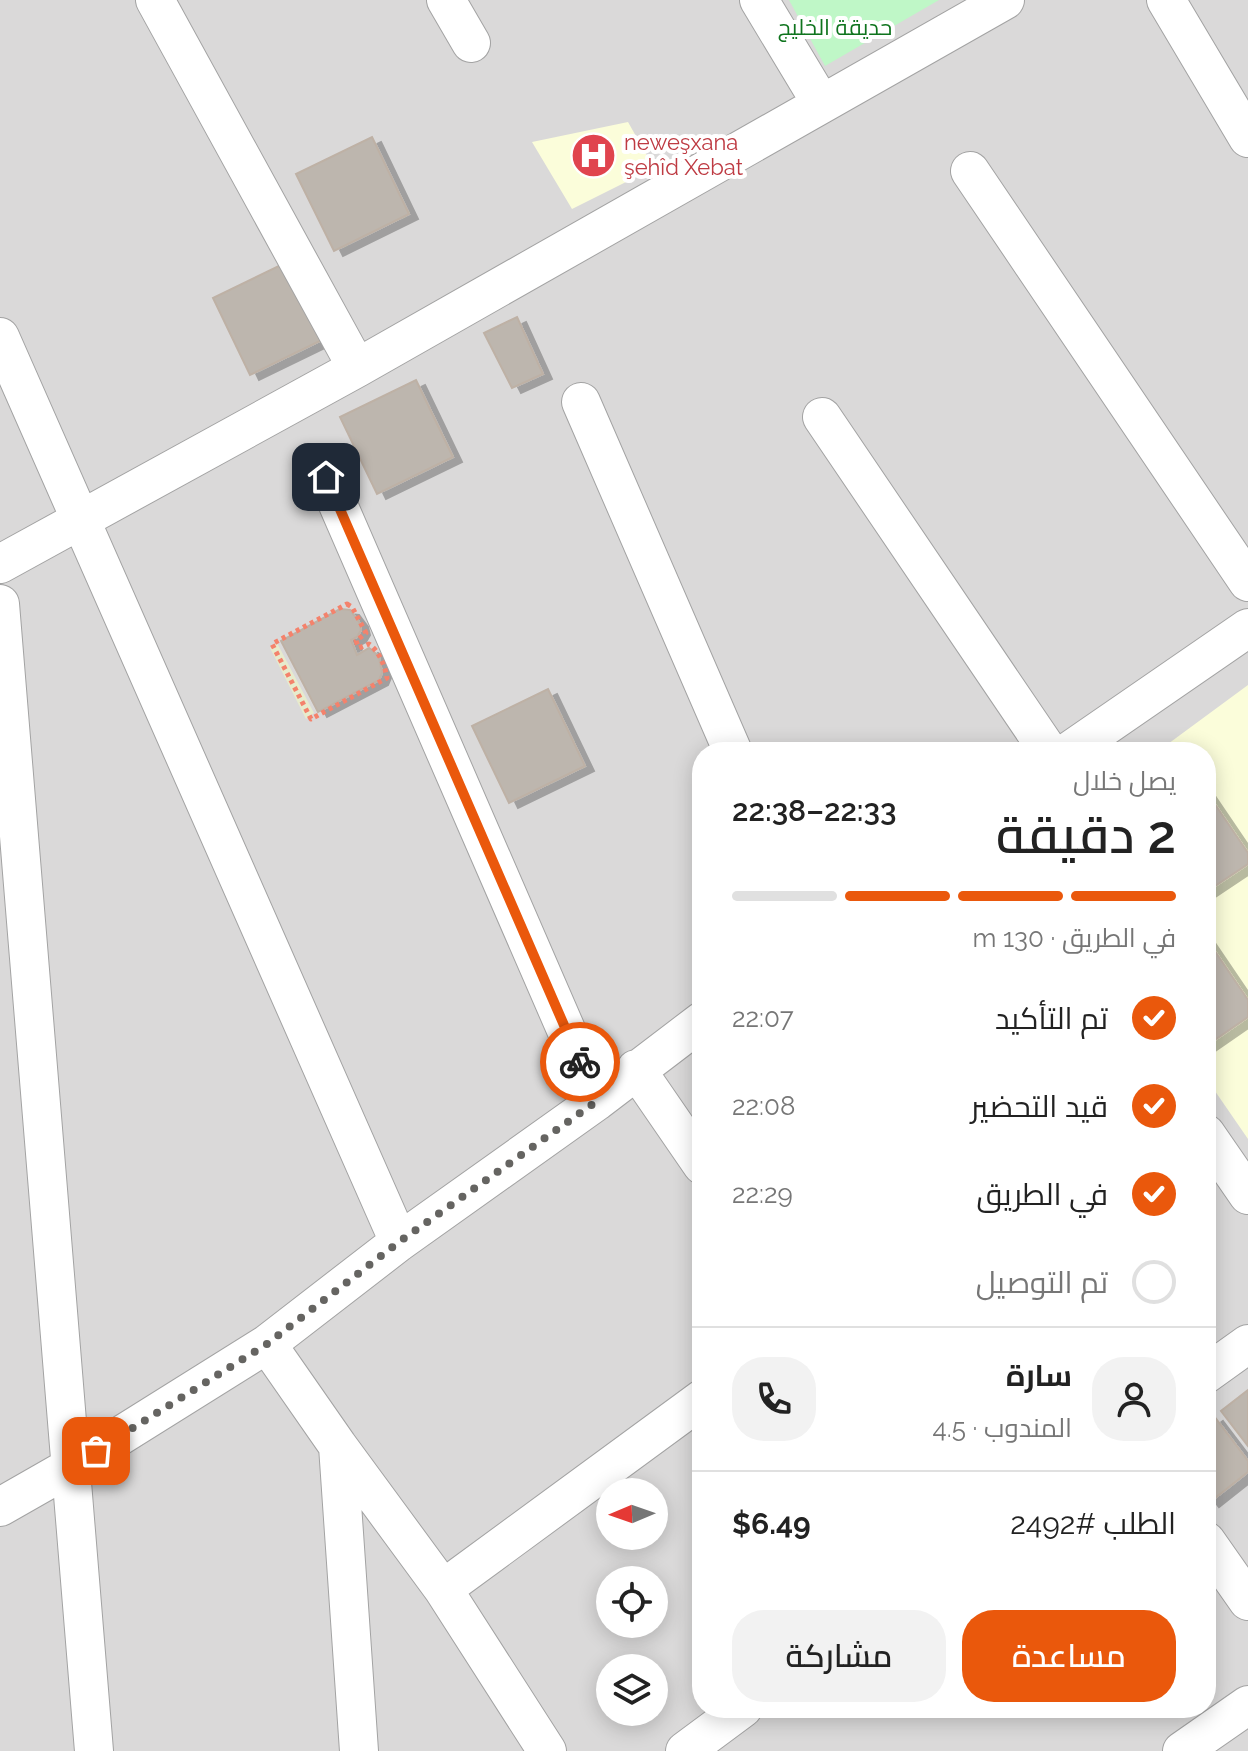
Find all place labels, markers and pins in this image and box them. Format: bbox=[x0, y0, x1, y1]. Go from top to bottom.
place label: neweşxana şehîd Xebat bbox=[624, 129, 744, 180]
hospital icon: neweşxana şehîd Xebat bbox=[569, 131, 617, 179]
pin bbox=[292, 443, 360, 511]
pin bbox=[62, 1417, 130, 1485]

